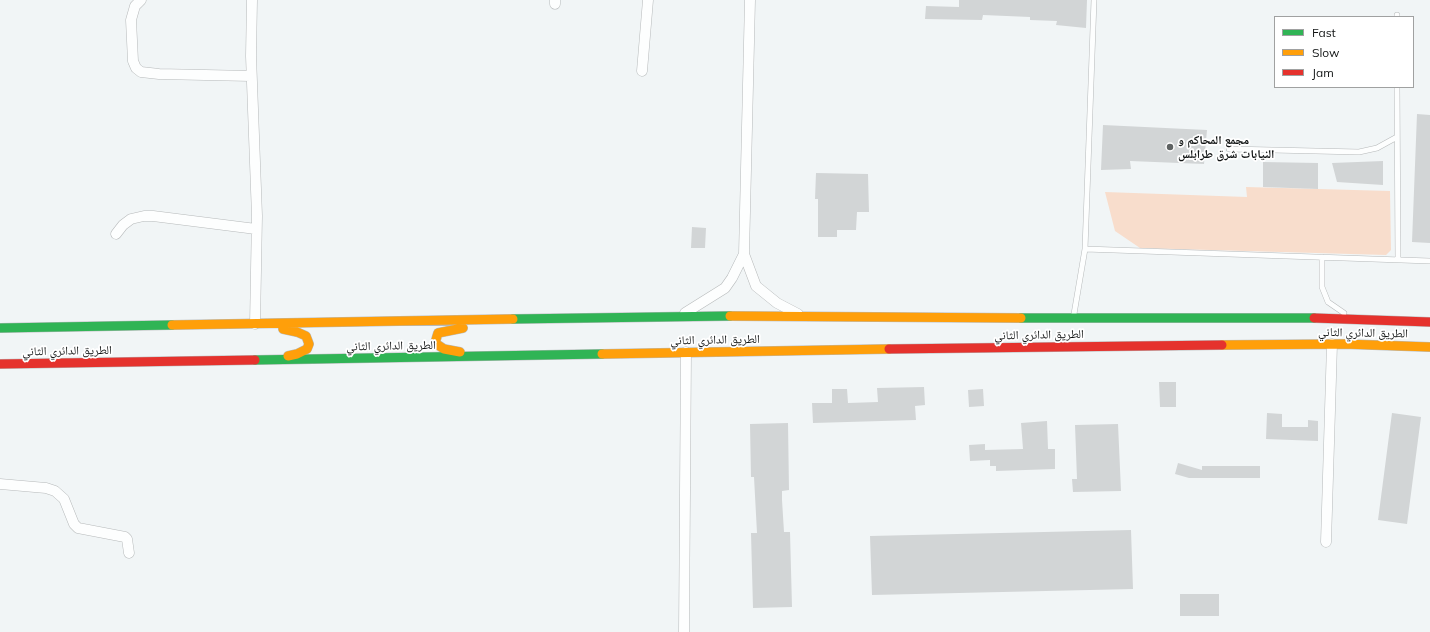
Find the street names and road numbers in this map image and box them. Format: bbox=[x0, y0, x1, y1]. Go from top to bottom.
street label: الطريق الدائري الثاني bbox=[1318, 325, 1408, 341]
street label: الطريق الدائري الثاني bbox=[994, 327, 1084, 343]
street label: الطريق الدائري الثاني bbox=[670, 332, 760, 348]
street label: الطريق الدائري الثاني bbox=[346, 338, 436, 354]
street label: الطريق الدائري الثاني bbox=[22, 343, 112, 359]

